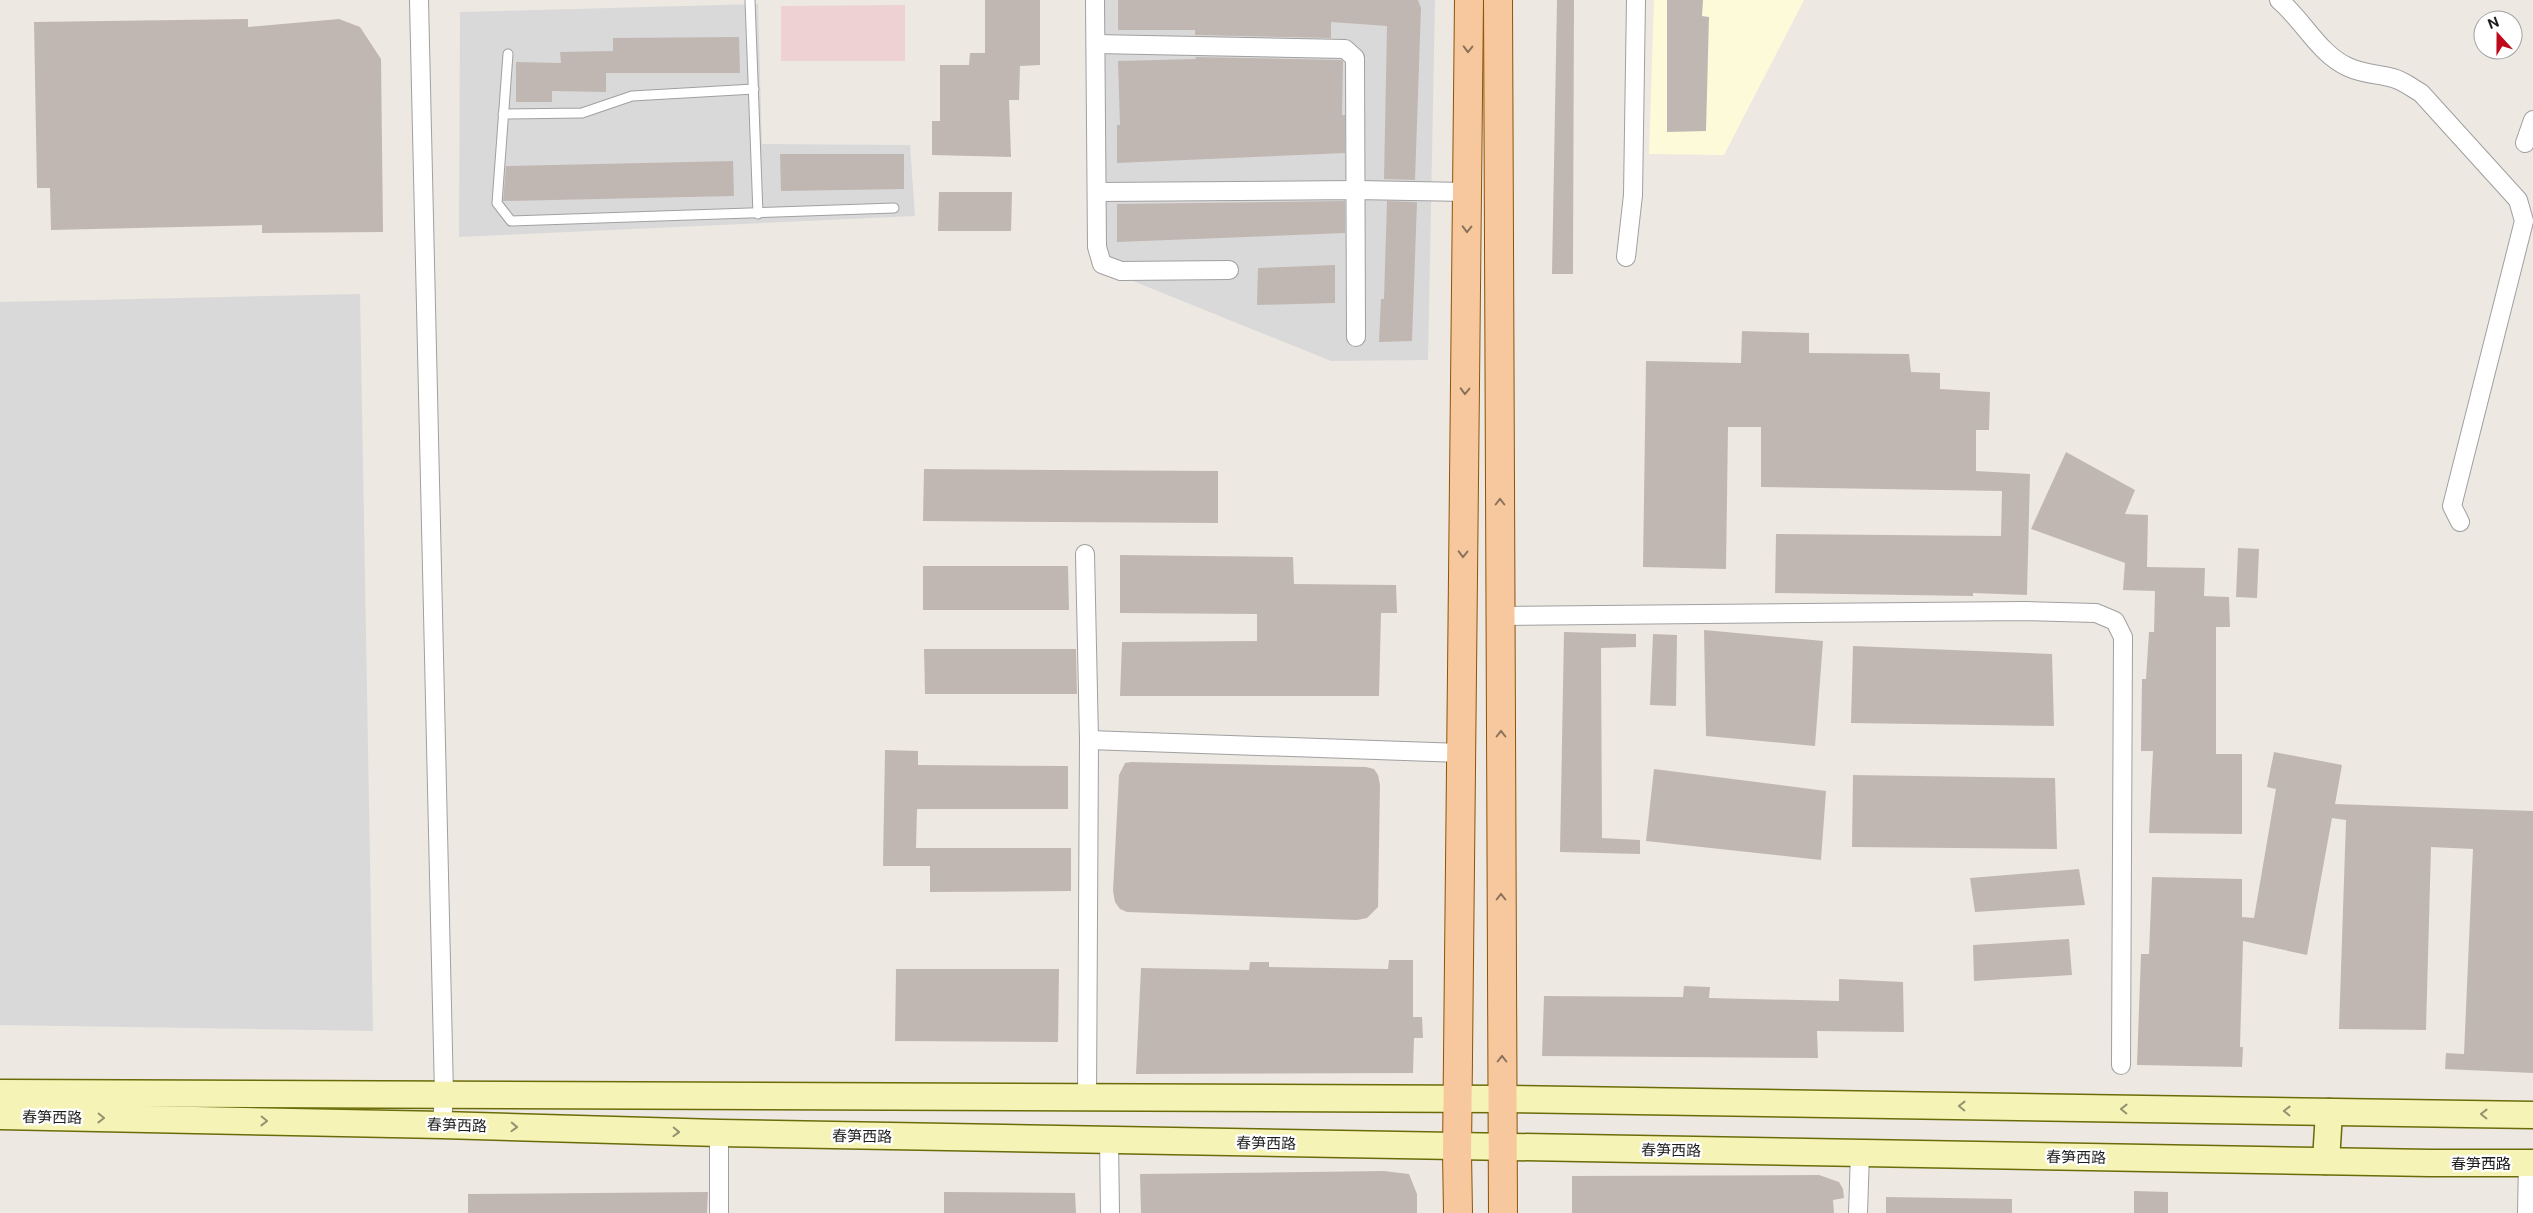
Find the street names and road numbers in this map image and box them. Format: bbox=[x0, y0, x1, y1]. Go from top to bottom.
street label: 春笋西路 bbox=[22, 1108, 82, 1126]
street label: 春笋西路 bbox=[427, 1115, 487, 1135]
street label: 春笋西路 bbox=[832, 1127, 892, 1145]
street label: 春笋西路 bbox=[1236, 1134, 1296, 1152]
street label: 春笋西路 bbox=[1641, 1141, 1701, 1159]
street label: 春笋西路 bbox=[2046, 1148, 2106, 1166]
street label: 春笋西路 bbox=[2451, 1155, 2511, 1172]

